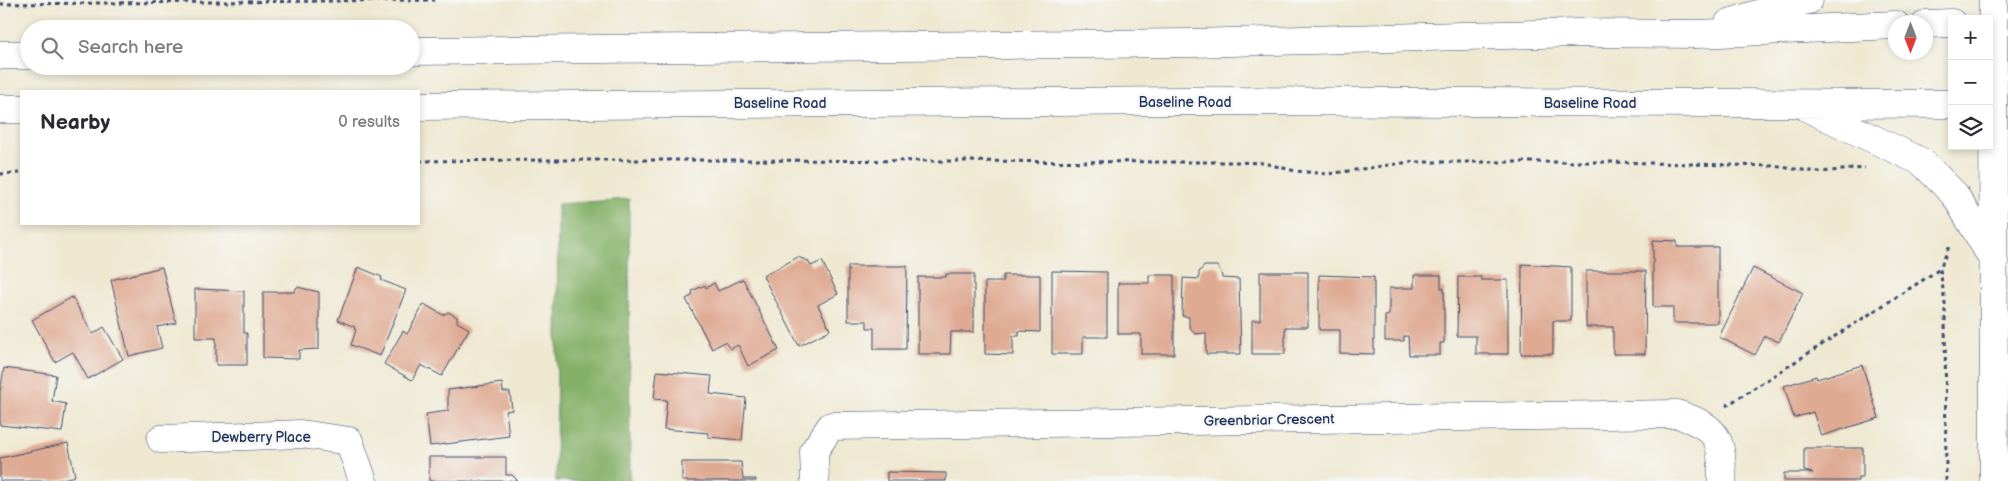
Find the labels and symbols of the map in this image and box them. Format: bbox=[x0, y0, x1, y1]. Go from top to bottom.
north arrow bbox=[1888, 15, 1933, 60]
street label: Baseline Road bbox=[1139, 94, 1231, 111]
street label: Baseline Road bbox=[734, 95, 826, 112]
street label: Baseline Road bbox=[1544, 95, 1636, 112]
street label: Greenbriar Crescent bbox=[1203, 410, 1335, 430]
street label: Dewberry Place bbox=[211, 429, 311, 446]

